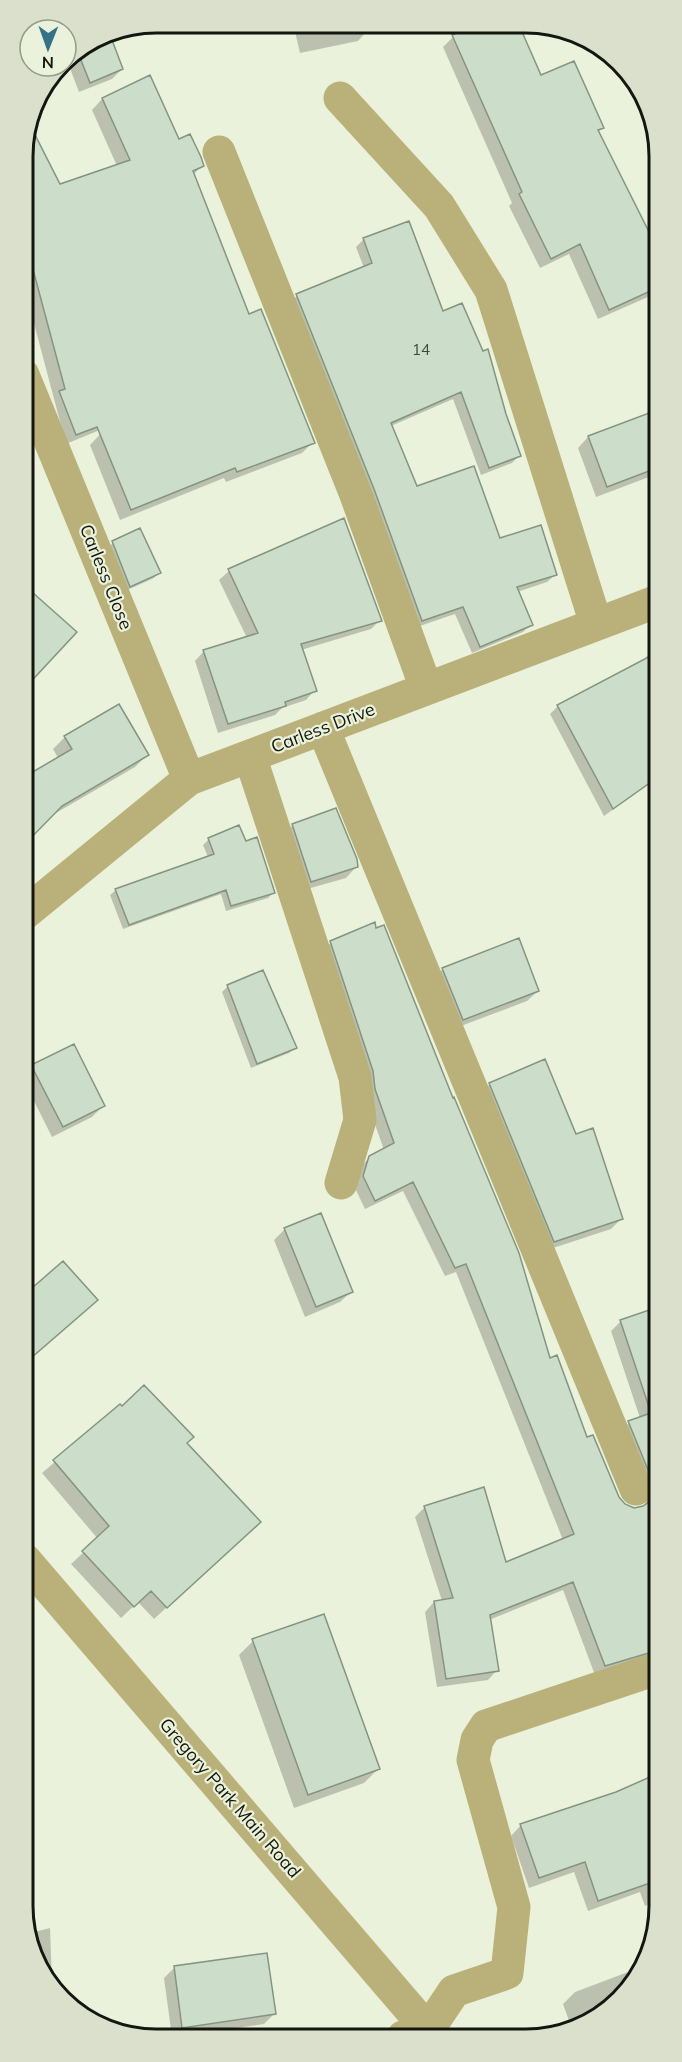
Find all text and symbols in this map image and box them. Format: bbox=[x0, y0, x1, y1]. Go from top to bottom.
north arrow bbox=[18, 18, 78, 78]
text: N bbox=[42, 53, 54, 73]
house number: 14 bbox=[412, 340, 430, 359]
street label: Carless Close bbox=[75, 521, 138, 633]
street label: Carless Drive bbox=[268, 697, 378, 758]
street label: Gregory Park Main Road bbox=[155, 1713, 306, 1882]

